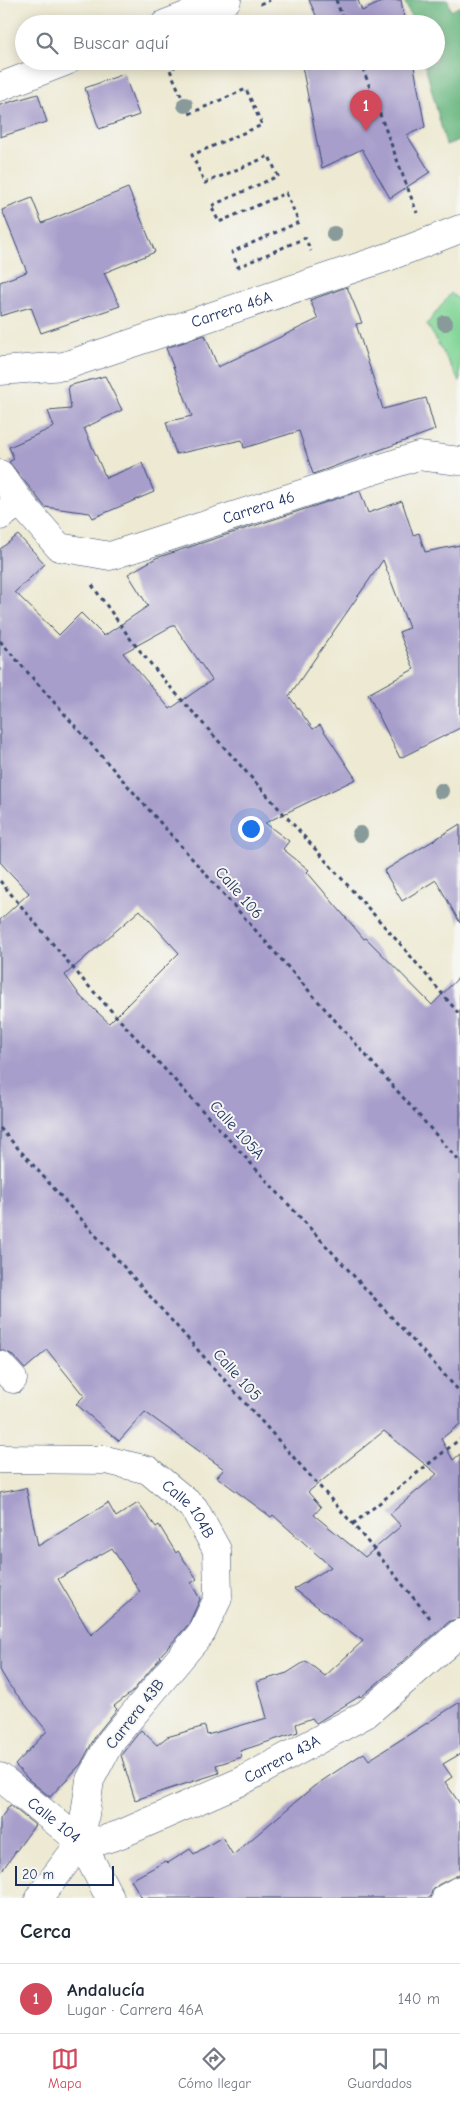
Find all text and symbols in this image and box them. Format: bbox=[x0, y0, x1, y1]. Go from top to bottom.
search box bbox=[15, 15, 445, 70]
icon: search bbox=[33, 29, 61, 57]
text: Buscar aquí bbox=[73, 32, 169, 54]
pin: 1 bbox=[350, 90, 382, 131]
street label: Carrera 46A bbox=[189, 288, 274, 332]
street label: Carrera 46 bbox=[220, 488, 297, 528]
your location bbox=[238, 816, 264, 842]
street label: Calle 106 bbox=[211, 863, 267, 923]
street label: Calle 105A bbox=[206, 1097, 268, 1163]
street label: Calle 105 bbox=[209, 1345, 265, 1405]
street label: Calle 104B bbox=[158, 1476, 218, 1542]
street label: Carrera 43B bbox=[102, 1675, 168, 1753]
street label: Carrera 43A bbox=[241, 1732, 323, 1787]
street label: Calle 104 bbox=[24, 1794, 84, 1847]
scale bar bbox=[15, 1863, 114, 1886]
text: 20 m bbox=[22, 1866, 54, 1883]
text: Cerca bbox=[20, 1919, 71, 1943]
text: Andalucía bbox=[67, 1979, 145, 2001]
text: 1 bbox=[33, 1990, 39, 2008]
text: 140 m bbox=[398, 1990, 440, 2008]
text: Lugar · Carrera 46A bbox=[67, 2001, 203, 2019]
tab: Mapa bbox=[48, 2045, 82, 2092]
tab: Cómo llegar bbox=[178, 2045, 251, 2092]
tab: Guardados bbox=[347, 2045, 412, 2092]

